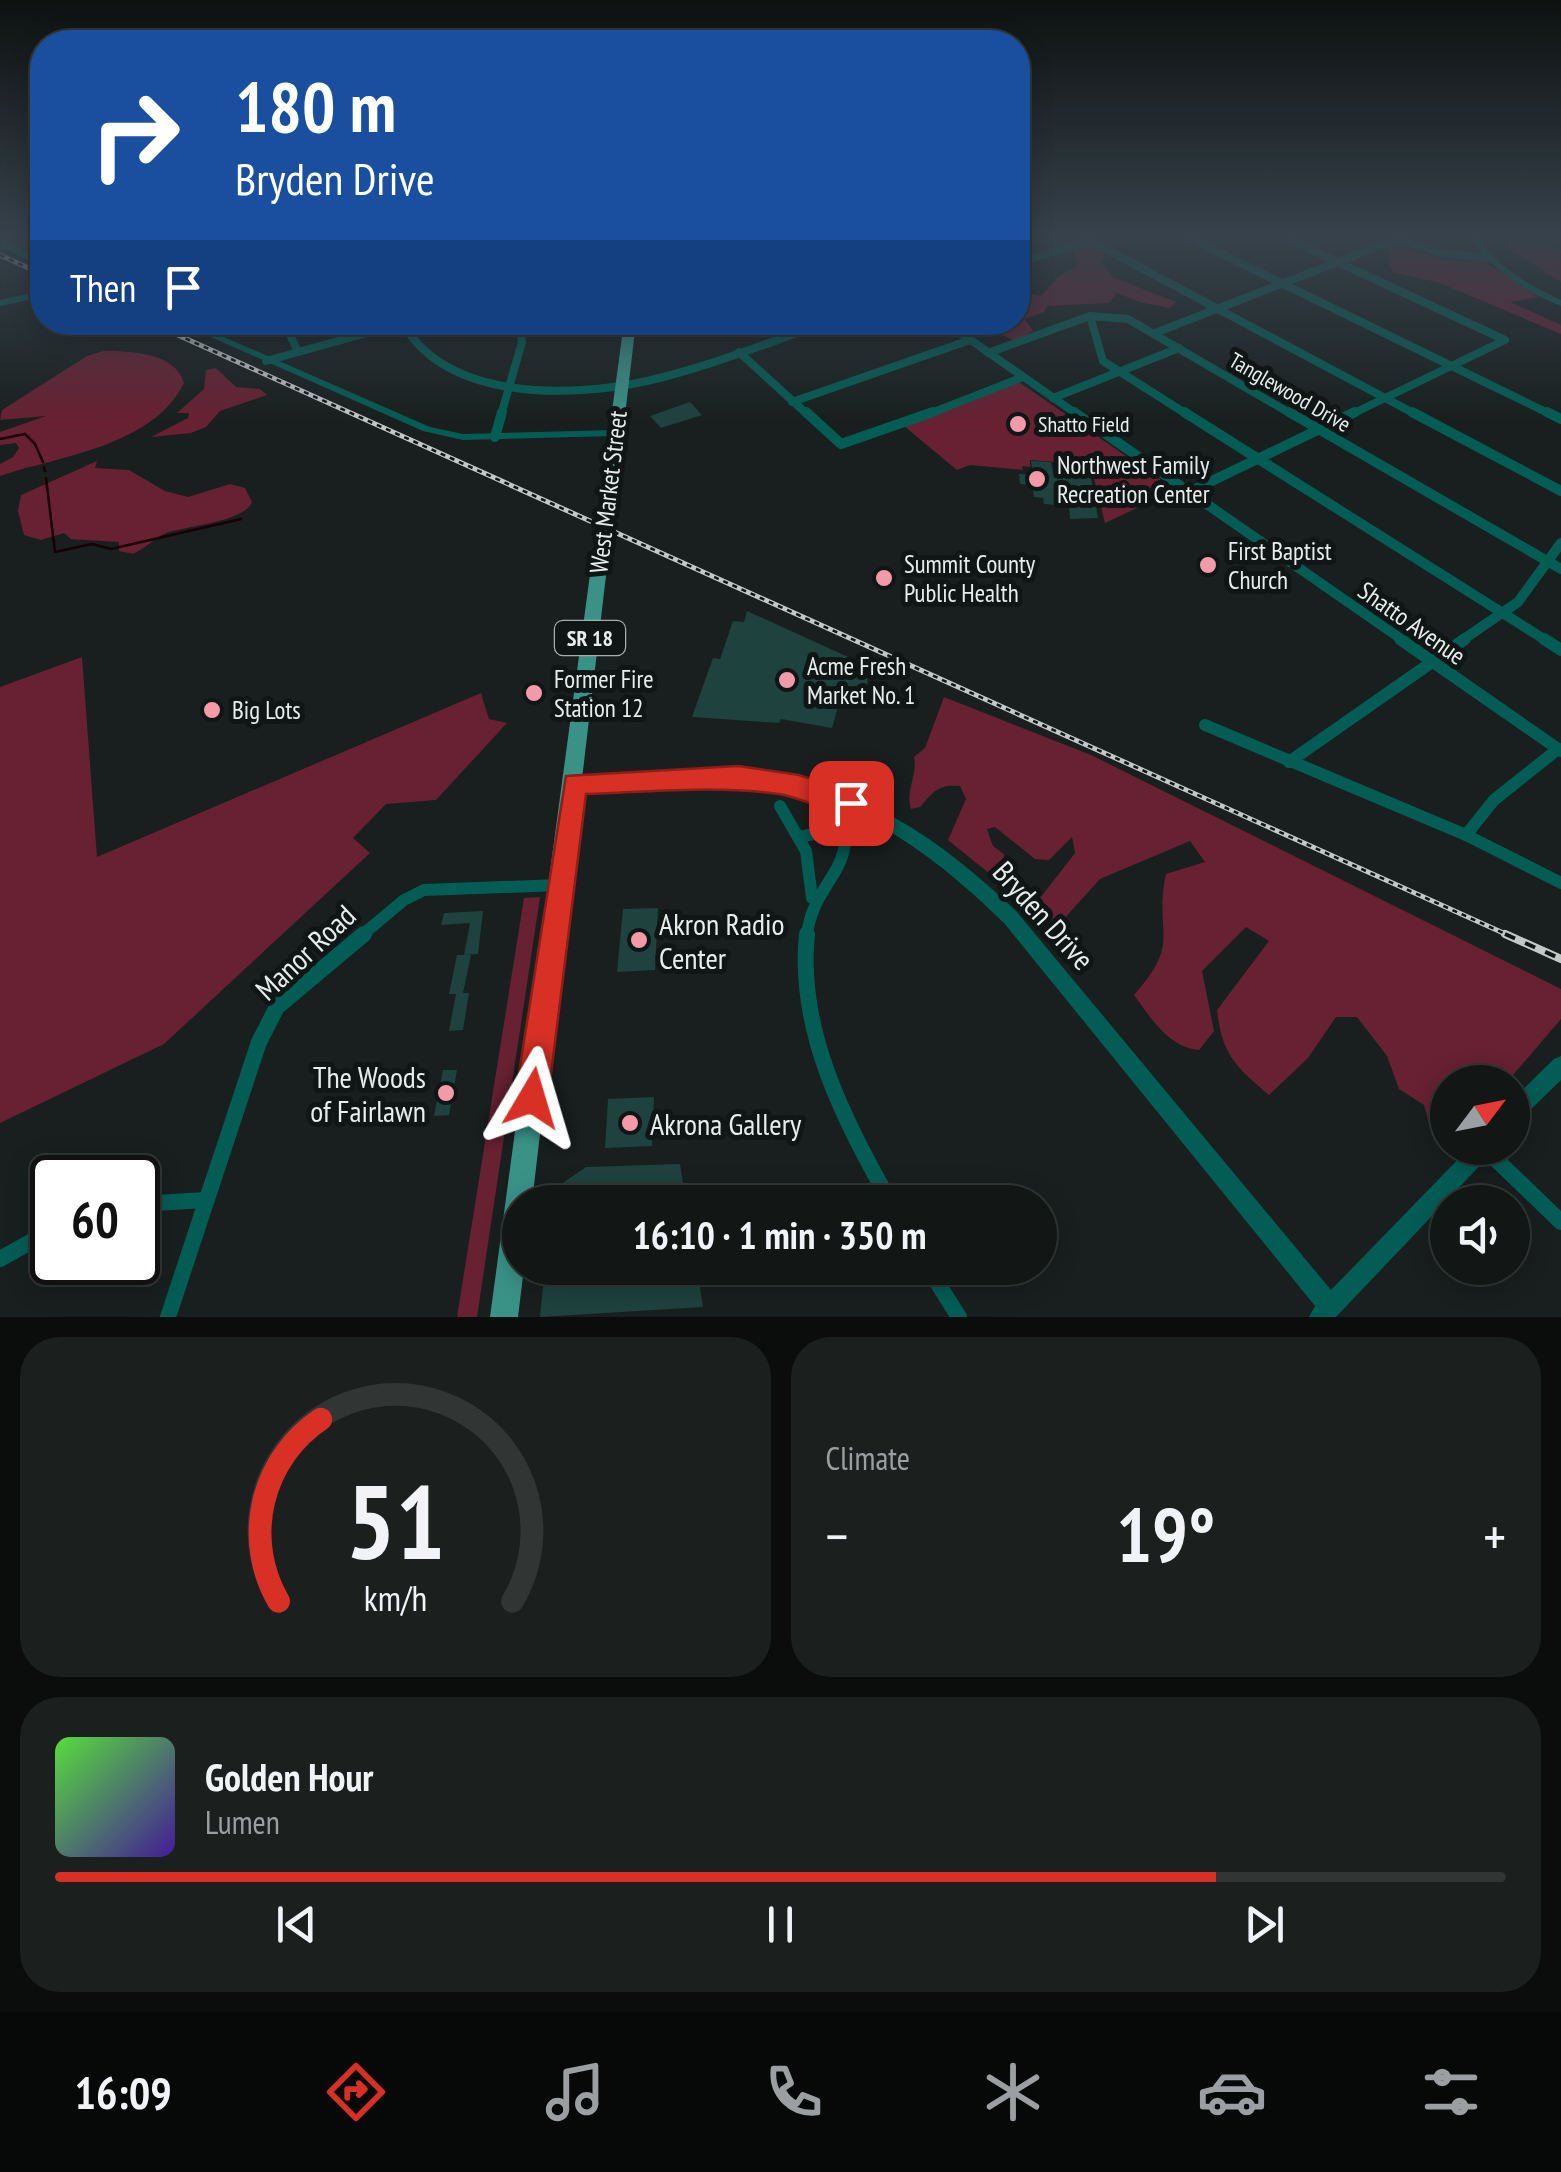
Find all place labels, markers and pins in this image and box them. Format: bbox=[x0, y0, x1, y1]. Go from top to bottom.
place label: Shatto Field bbox=[1038, 410, 1130, 438]
marker: Shatto Field bbox=[1007, 413, 1029, 435]
place label: Northwest Family Recreation Center bbox=[1057, 449, 1210, 510]
marker: Northwest Family Recreation Center bbox=[1026, 468, 1048, 490]
place label: First Baptist Church bbox=[1228, 535, 1332, 596]
place label: Summit County Public Health bbox=[904, 548, 1036, 609]
marker: First Baptist Church bbox=[1197, 554, 1219, 576]
marker: Summit County Public Health bbox=[873, 567, 895, 589]
place label: Acme Fresh Market No. 1 bbox=[807, 650, 915, 711]
place label: Former Fire Station 12 bbox=[554, 663, 654, 724]
marker: Acme Fresh Market No. 1 bbox=[776, 669, 798, 691]
marker: Former Fire Station 12 bbox=[523, 682, 545, 704]
place label: Big Lots bbox=[232, 694, 301, 726]
marker: Big Lots bbox=[201, 699, 223, 721]
pin bbox=[809, 761, 894, 846]
place label: Akron Radio Center bbox=[659, 904, 784, 977]
marker: Akron Radio Center bbox=[628, 929, 650, 951]
place label: The Woods of Fairlawn bbox=[310, 1057, 426, 1130]
marker: The Woods of Fairlawn bbox=[435, 1082, 457, 1104]
place label: Akrona Gallery bbox=[650, 1104, 802, 1143]
marker: Akrona Gallery bbox=[619, 1112, 641, 1134]

